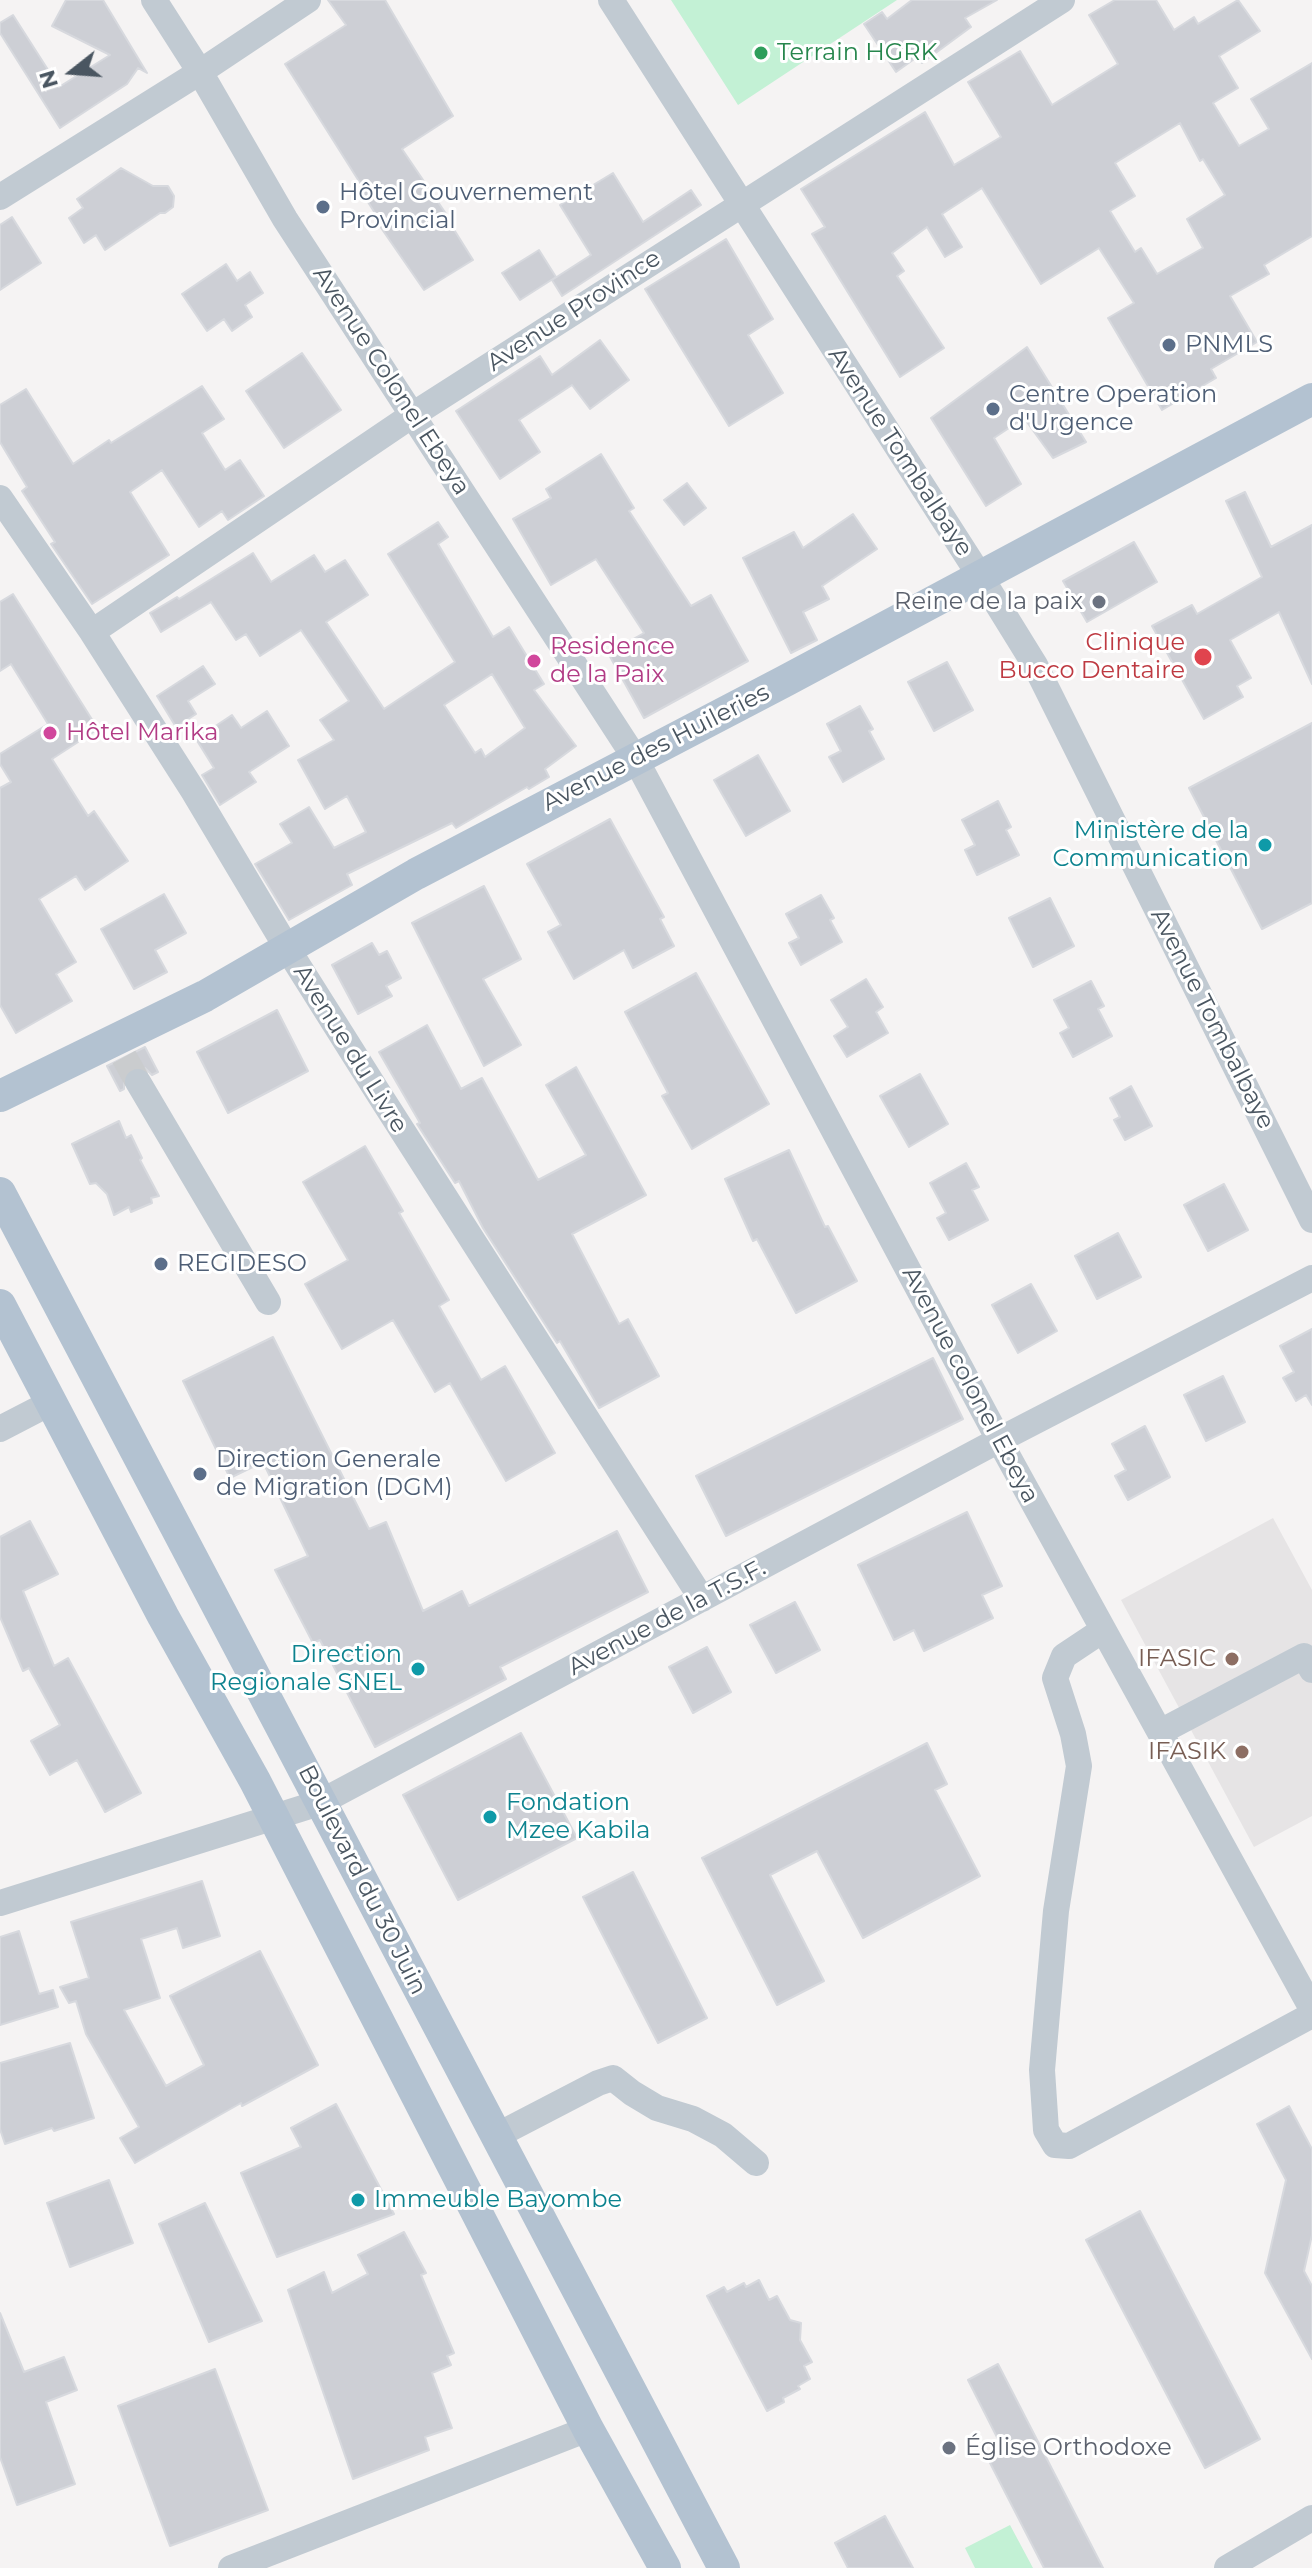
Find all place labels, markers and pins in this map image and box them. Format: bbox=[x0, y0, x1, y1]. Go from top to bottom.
place label: Terrain HGRK bbox=[777, 39, 938, 67]
marker: Terrain HGRK bbox=[752, 44, 770, 62]
place label: Hôtel Gouvernement Provincial bbox=[339, 179, 593, 235]
marker: Hôtel Gouvernement Provincial bbox=[314, 198, 332, 216]
place label: PNMLS bbox=[1185, 331, 1273, 359]
marker: PNMLS bbox=[1160, 336, 1178, 354]
place label: Centre Operation d'Urgence bbox=[1009, 381, 1217, 437]
marker: Centre Operation d'Urgence bbox=[984, 400, 1002, 418]
place label: Reine de la paix bbox=[894, 588, 1083, 616]
marker: Reine de la paix bbox=[1090, 593, 1108, 611]
place label: Clinique Bucco Dentaire bbox=[999, 629, 1185, 685]
place label: Residence de la Paix bbox=[550, 633, 675, 689]
marker: Clinique Bucco Dentaire bbox=[1192, 646, 1214, 668]
marker: Residence de la Paix bbox=[525, 652, 543, 670]
place label: Hôtel Marika bbox=[66, 719, 218, 747]
marker: Hôtel Marika bbox=[41, 724, 59, 742]
place label: Ministère de la Communication bbox=[1053, 817, 1249, 873]
marker: Ministère de la Communication bbox=[1256, 836, 1274, 854]
place label: REGIDESO bbox=[177, 1250, 307, 1278]
marker: REGIDESO bbox=[152, 1255, 170, 1273]
place label: Direction Generale de Migration (DGM) bbox=[216, 1446, 453, 1502]
marker: Direction Generale de Migration (DGM) bbox=[191, 1465, 209, 1483]
place label: Direction Regionale SNEL bbox=[210, 1641, 402, 1697]
place label: IFASIC bbox=[1138, 1645, 1216, 1673]
marker: IFASIC bbox=[1223, 1650, 1241, 1668]
marker: Direction Regionale SNEL bbox=[409, 1660, 427, 1678]
place label: IFASIK bbox=[1148, 1738, 1226, 1766]
marker: IFASIK bbox=[1233, 1743, 1251, 1761]
place label: Fondation Mzee Kabila bbox=[506, 1789, 650, 1845]
marker: Fondation Mzee Kabila bbox=[481, 1808, 499, 1826]
place label: Immeuble Bayombe bbox=[374, 2186, 622, 2214]
marker: Immeuble Bayombe bbox=[349, 2191, 367, 2209]
place label: Église Orthodoxe bbox=[965, 2434, 1172, 2462]
marker: Église Orthodoxe bbox=[940, 2439, 958, 2457]

